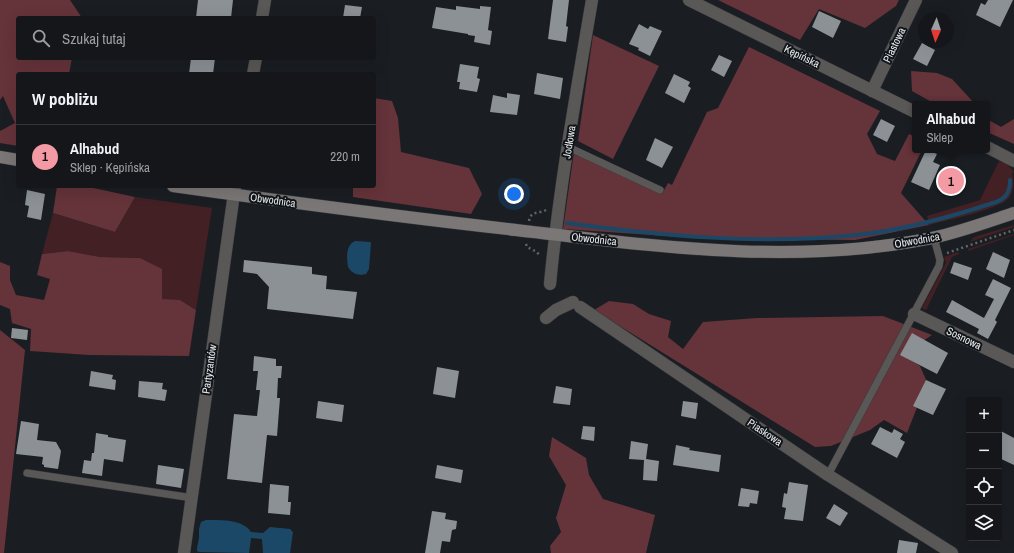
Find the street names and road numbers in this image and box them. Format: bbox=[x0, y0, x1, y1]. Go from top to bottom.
street label: Piastowa bbox=[880, 25, 908, 65]
street label: Kępińska bbox=[782, 41, 822, 71]
street label: Jodłowa bbox=[559, 125, 579, 159]
street label: Obwodnica bbox=[249, 190, 297, 210]
street label: Obwodnica bbox=[893, 229, 941, 251]
street label: Obwodnica bbox=[571, 230, 617, 248]
street label: Sosnowa bbox=[944, 324, 984, 352]
street label: Partyzantów bbox=[199, 343, 219, 395]
street label: Piaskowa bbox=[745, 415, 785, 449]

